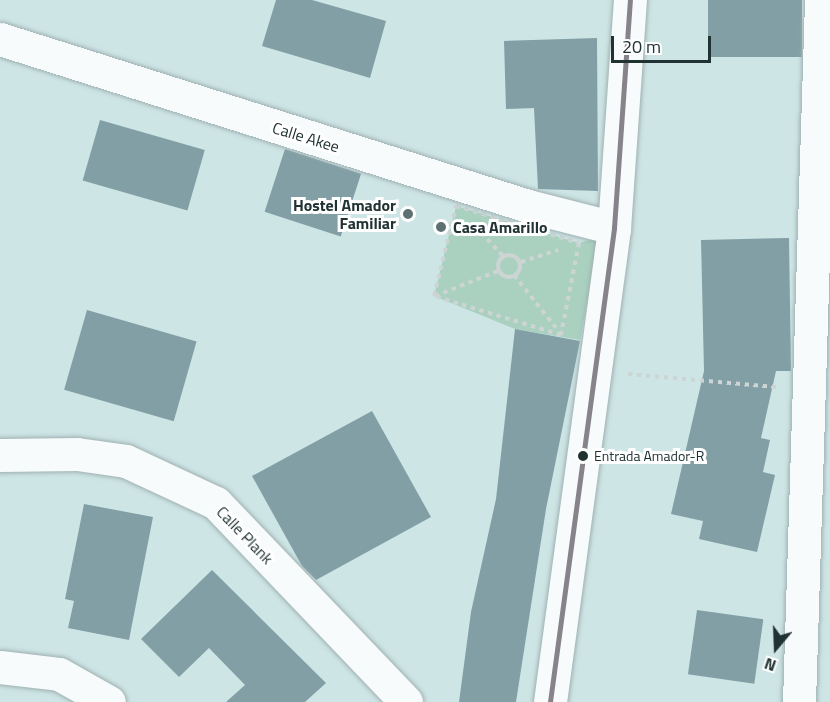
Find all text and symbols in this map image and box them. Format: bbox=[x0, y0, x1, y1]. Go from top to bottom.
scale bar bbox=[614, 24, 714, 62]
text: 20 m bbox=[622, 33, 661, 60]
street label: Calle Akee bbox=[270, 118, 342, 156]
place label: Hostel Amador Familiar bbox=[293, 195, 396, 233]
marker: Hostel Amador Familiar bbox=[401, 207, 415, 221]
place label: Casa Amarillo bbox=[453, 217, 548, 237]
marker: Casa Amarillo bbox=[434, 220, 448, 234]
place label: Entrada Amador-R bbox=[594, 448, 704, 464]
marker: Entrada Amador-R bbox=[577, 450, 589, 462]
street label: Calle Plank bbox=[213, 502, 277, 568]
north arrow bbox=[746, 618, 806, 678]
text: N bbox=[761, 652, 779, 678]

